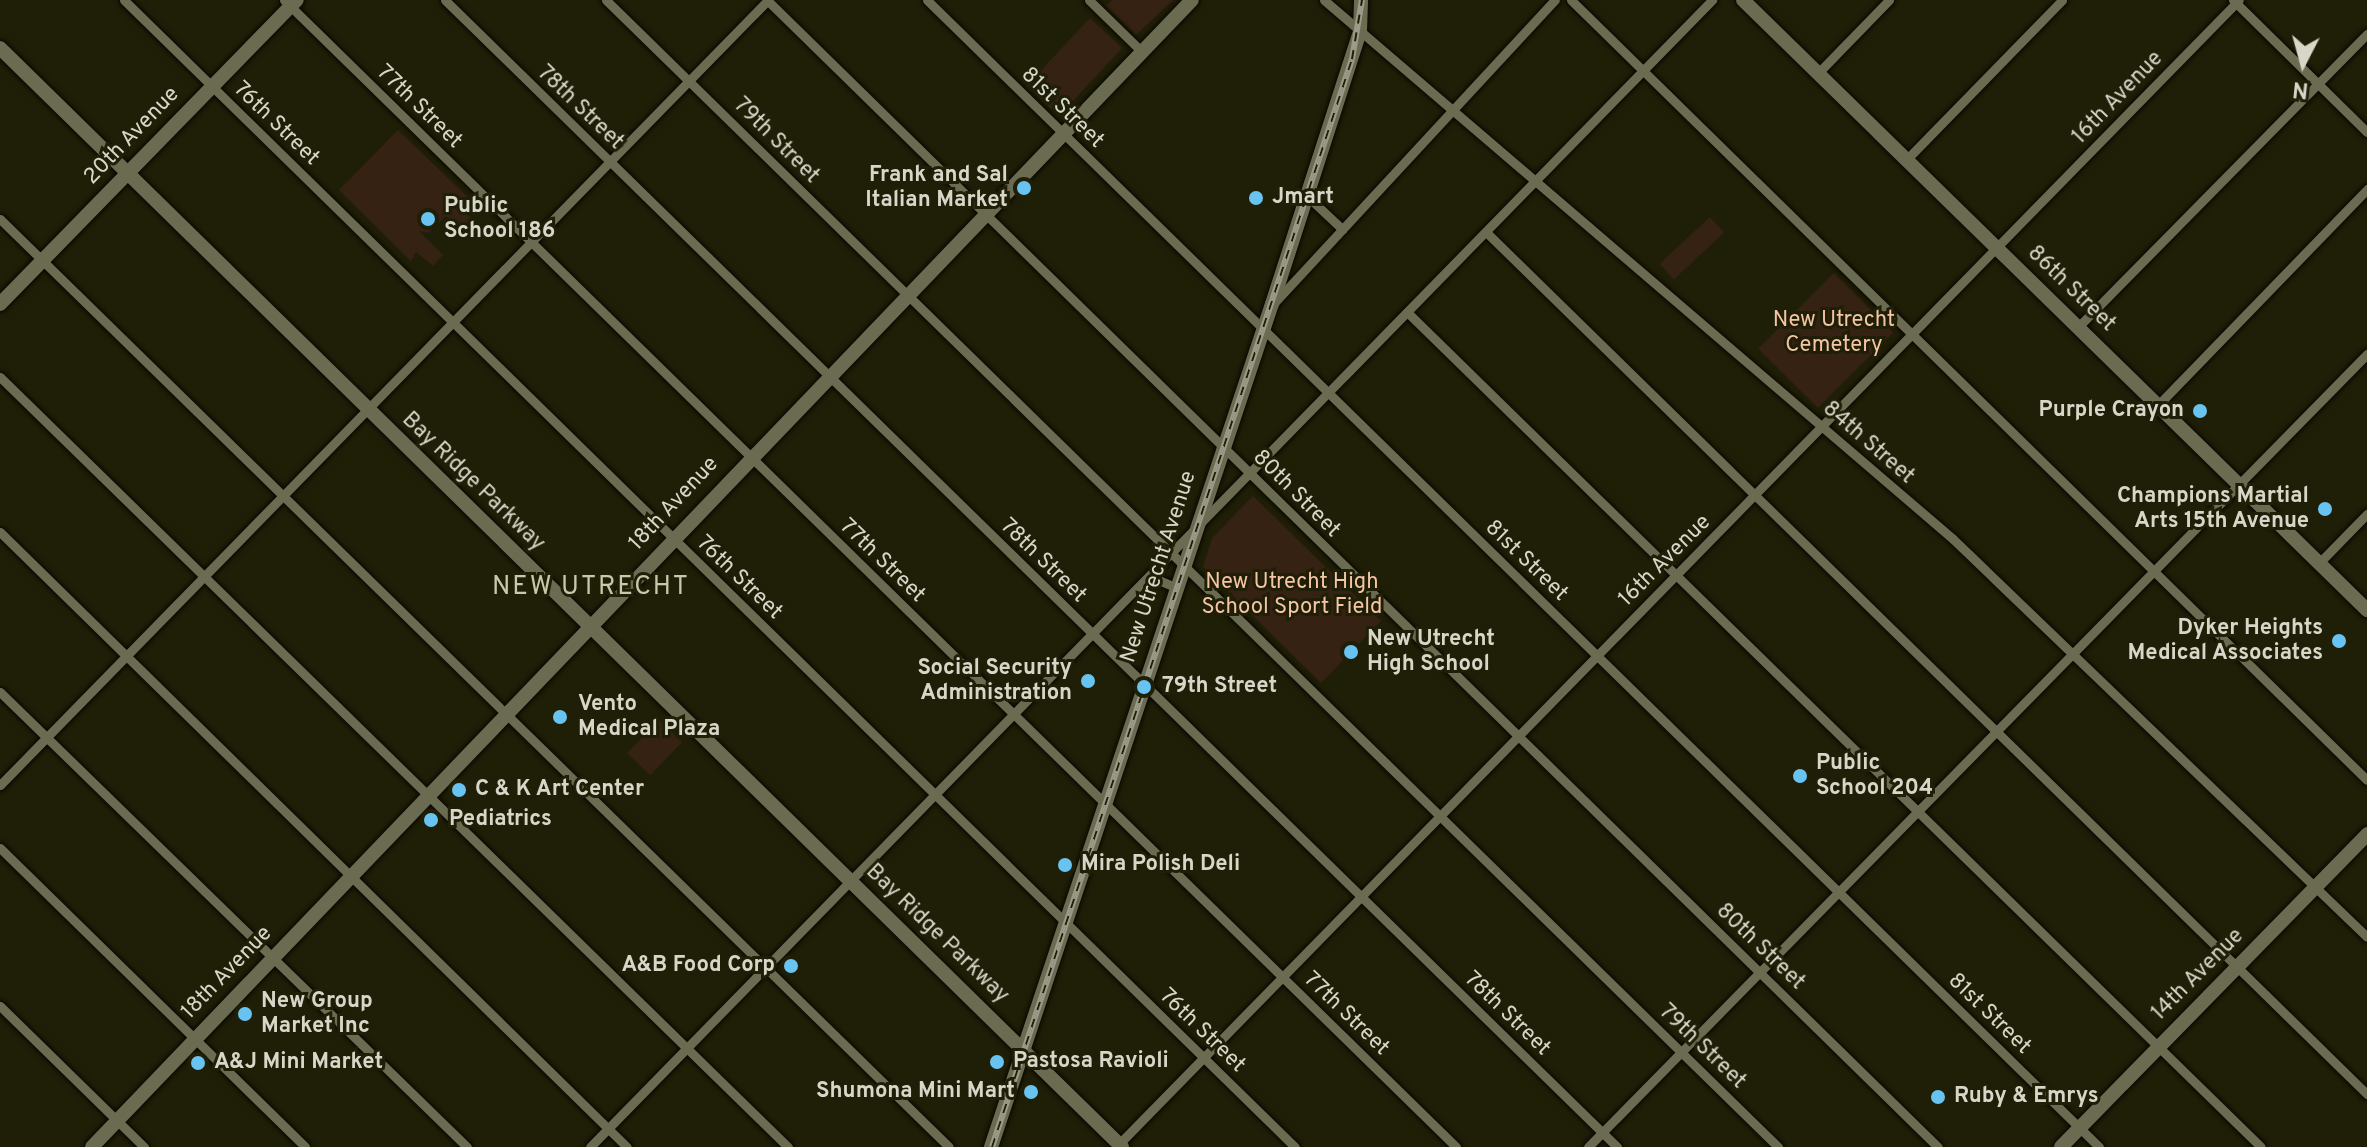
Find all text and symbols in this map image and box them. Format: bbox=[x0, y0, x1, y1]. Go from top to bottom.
north arrow bbox=[2263, 24, 2343, 104]
street label: 16th Avenue bbox=[2067, 46, 2169, 150]
street label: 77th Street bbox=[371, 60, 467, 154]
street label: 78th Street bbox=[531, 60, 629, 156]
street label: 81st Street bbox=[1015, 62, 1109, 154]
text: N bbox=[2291, 74, 2310, 103]
street label: 76th Street bbox=[227, 76, 325, 172]
street label: 20th Avenue bbox=[79, 81, 185, 191]
street label: 79th Street bbox=[728, 93, 824, 189]
place label: Frank and Sal Italian Market bbox=[865, 162, 1008, 214]
marker: Frank and Sal Italian Market bbox=[1015, 179, 1033, 197]
place label: Jmart bbox=[1272, 185, 1334, 211]
marker: Jmart bbox=[1247, 189, 1265, 207]
place label: Public School 186 bbox=[444, 193, 555, 244]
marker: Public School 186 bbox=[419, 210, 437, 228]
street label: 86th Street bbox=[2021, 240, 2121, 338]
park label: New Utrecht Cemetery bbox=[1773, 307, 1895, 358]
street label: 84th Street bbox=[1817, 396, 1919, 490]
place label: Purple Crayon bbox=[2039, 398, 2184, 424]
marker: Purple Crayon bbox=[2191, 402, 2209, 420]
street label: Bay Ridge Parkway bbox=[396, 407, 550, 557]
street label: 80th Street bbox=[1247, 445, 1345, 543]
street label: 18th Avenue bbox=[623, 451, 725, 557]
street label: New Utrecht Avenue bbox=[1115, 467, 1203, 667]
place label: Champions Martial Arts 15th Avenue bbox=[2117, 483, 2309, 534]
marker: Champions Martial Arts 15th Avenue bbox=[2316, 500, 2334, 518]
street label: 16th Avenue bbox=[1613, 509, 1717, 613]
street label: 78th Street bbox=[994, 513, 1092, 609]
street label: 77th Street bbox=[834, 514, 930, 608]
street label: 81st Street bbox=[1479, 515, 1573, 607]
street label: 76th Street bbox=[690, 530, 788, 626]
park label: New Utrecht High School Sport Field bbox=[1202, 569, 1382, 620]
district label: NEW UTRECHT bbox=[492, 572, 690, 604]
place label: Dyker Heights Medical Associates bbox=[2127, 615, 2323, 666]
place label: New Utrecht High School bbox=[1367, 626, 1495, 678]
marker: Dyker Heights Medical Associates bbox=[2330, 632, 2348, 650]
marker: New Utrecht High School bbox=[1342, 643, 1360, 661]
place label: Social Security Administration bbox=[917, 655, 1072, 706]
marker: Social Security Administration bbox=[1079, 672, 1097, 690]
place label: 79th Street bbox=[1162, 674, 1277, 700]
marker: 79th Street bbox=[1133, 676, 1155, 698]
place label: Vento Medical Plaza bbox=[578, 691, 720, 742]
marker: Vento Medical Plaza bbox=[549, 706, 571, 728]
place label: Public School 204 bbox=[1816, 750, 1933, 802]
marker: Public School 204 bbox=[1791, 767, 1809, 785]
place label: C & K Art Center bbox=[475, 777, 645, 803]
marker: C & K Art Center bbox=[450, 781, 468, 799]
place label: Pediatrics bbox=[449, 807, 552, 833]
marker: Pediatrics bbox=[420, 809, 442, 831]
place label: Mira Polish Deli bbox=[1081, 852, 1240, 878]
marker: Mira Polish Deli bbox=[1056, 856, 1074, 874]
street label: Bay Ridge Parkway bbox=[860, 859, 1014, 1009]
street label: 80th Street bbox=[1710, 898, 1810, 996]
street label: 18th Avenue bbox=[176, 921, 278, 1025]
street label: 14th Avenue bbox=[2146, 923, 2250, 1027]
place label: A&B Food Corp bbox=[621, 953, 775, 979]
marker: A&B Food Corp bbox=[782, 957, 800, 975]
street label: 78th Street bbox=[1458, 966, 1556, 1062]
street label: 77th Street bbox=[1298, 967, 1394, 1061]
street label: 81st Street bbox=[1942, 968, 2036, 1060]
street label: 76th Street bbox=[1153, 983, 1251, 1079]
place label: New Group Market Inc bbox=[261, 988, 373, 1040]
street label: 79th Street bbox=[1653, 999, 1751, 1095]
marker: New Group Market Inc bbox=[236, 1005, 254, 1023]
place label: Pastosa Ravioli bbox=[1013, 1049, 1169, 1075]
place label: A&J Mini Market bbox=[214, 1050, 383, 1076]
marker: Pastosa Ravioli bbox=[988, 1053, 1006, 1071]
marker: A&J Mini Market bbox=[189, 1054, 207, 1072]
place label: Shumona Mini Mart bbox=[816, 1079, 1015, 1105]
marker: Shumona Mini Mart bbox=[1022, 1083, 1040, 1101]
place label: Ruby & Emrys bbox=[1954, 1084, 2099, 1110]
marker: Ruby & Emrys bbox=[1929, 1088, 1947, 1106]

